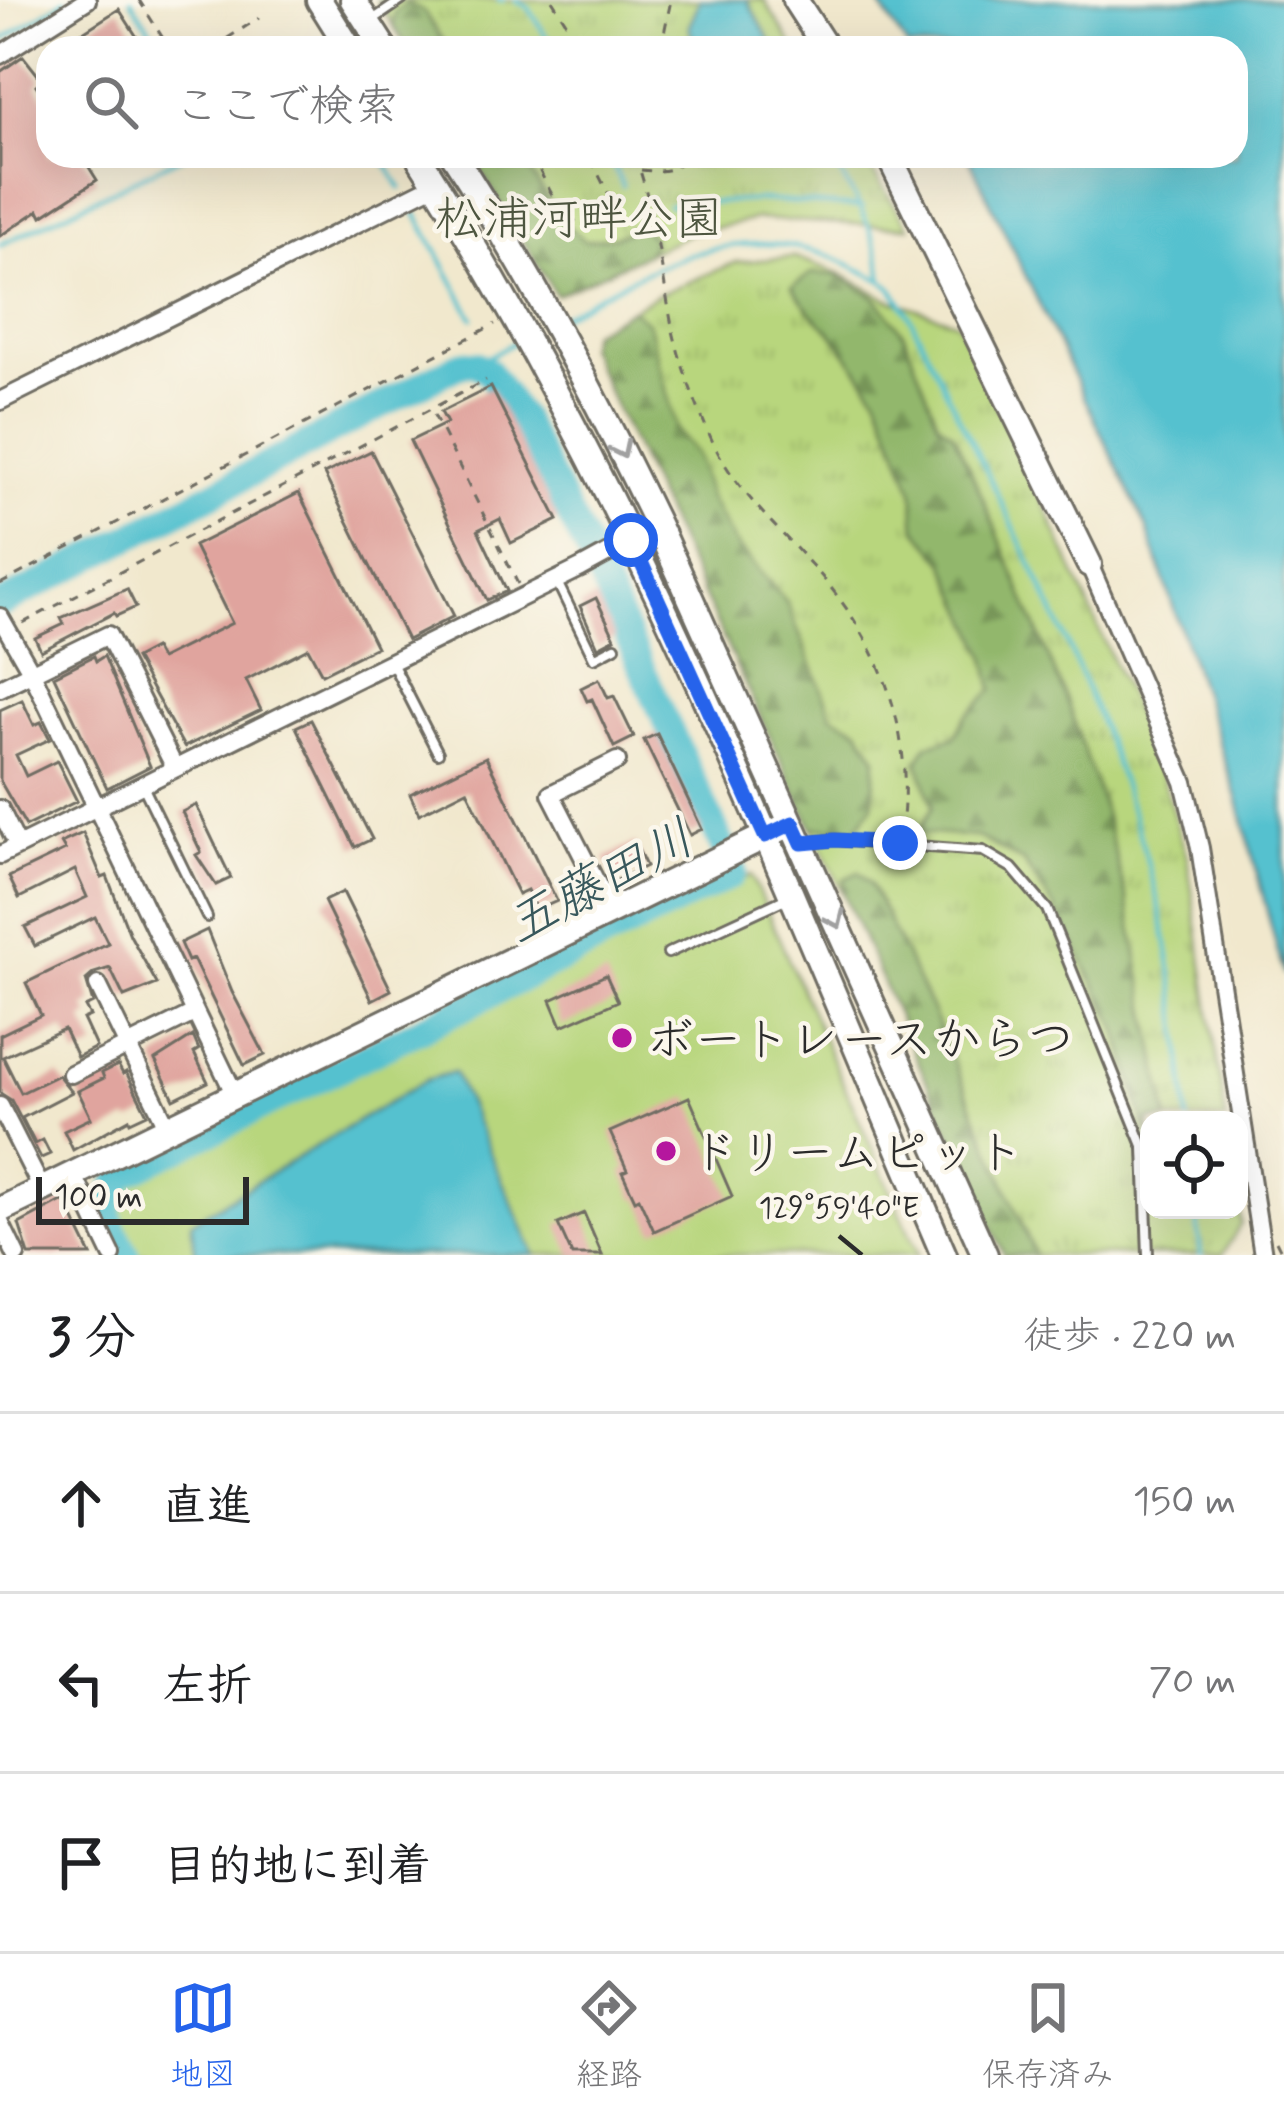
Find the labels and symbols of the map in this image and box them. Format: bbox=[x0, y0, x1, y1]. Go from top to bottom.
park label: 松浦河畔公園 bbox=[435, 189, 723, 252]
one-way arrow bbox=[607, 438, 631, 459]
route start bbox=[604, 513, 658, 567]
water label: 五藤田川 bbox=[495, 807, 706, 961]
route end bbox=[873, 816, 927, 870]
one-way arrow bbox=[821, 908, 845, 929]
place label: ボートレースからつ bbox=[646, 1010, 1075, 1073]
marker: ボートレースからつ bbox=[609, 1025, 635, 1051]
place label: ドリームピット bbox=[690, 1123, 1024, 1186]
marker: ドリームピット bbox=[653, 1138, 679, 1164]
scale bar bbox=[36, 1171, 249, 1224]
text: 129°59'40"E bbox=[759, 1189, 919, 1228]

